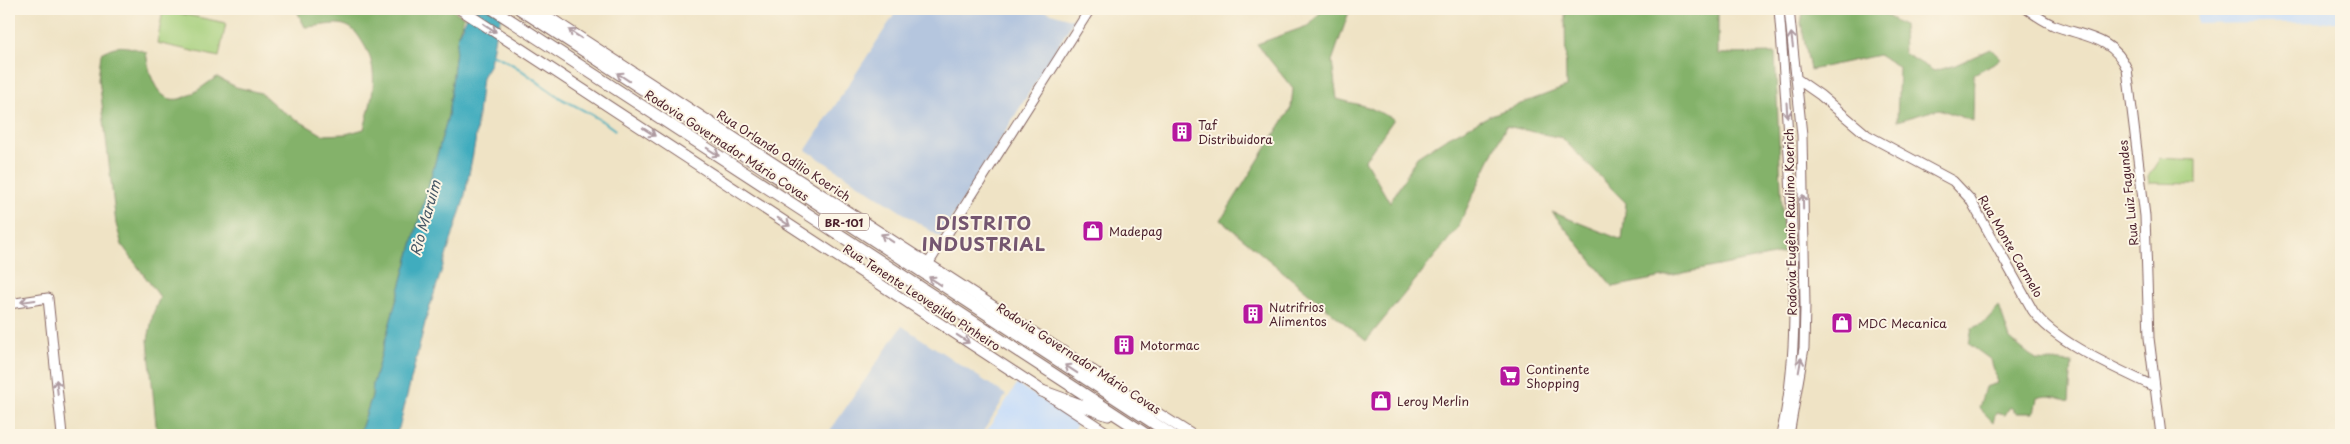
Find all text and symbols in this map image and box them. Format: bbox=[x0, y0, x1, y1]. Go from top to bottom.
one-way arrow bbox=[483, 23, 497, 33]
one-way arrow bbox=[569, 29, 583, 39]
one-way arrow bbox=[1787, 33, 1797, 49]
one-way arrow bbox=[616, 72, 630, 82]
street label: Rodovia Governador Mário Covas bbox=[641, 85, 813, 205]
one-way arrow bbox=[1782, 101, 1792, 117]
street label: Rua Orlando Odílio Koerich bbox=[714, 105, 854, 205]
place label: Taf Distribuidora bbox=[1198, 116, 1273, 148]
building icon: Taf Distribuidora bbox=[1170, 120, 1194, 144]
one-way arrow bbox=[642, 127, 656, 137]
street label: Rodovia Eugênio Raulino Koerich bbox=[1779, 128, 1801, 316]
street label: Rua Luiz Fagundes bbox=[2113, 139, 2143, 247]
one-way arrow bbox=[706, 148, 720, 158]
water label: Rio Maruim bbox=[404, 178, 446, 258]
street label: Rua Monte Carmelo bbox=[1974, 191, 2048, 301]
one-way arrow bbox=[1798, 195, 1808, 211]
district label: DISTRITO INDUSTRIAL bbox=[922, 209, 1046, 257]
road number: BR-101 bbox=[819, 213, 869, 230]
one-way arrow bbox=[777, 217, 791, 227]
shop icon: Madepag bbox=[1081, 219, 1105, 243]
place label: Madepag bbox=[1109, 222, 1162, 240]
one-way arrow bbox=[880, 233, 894, 243]
street label: Rua Tenente Leovegildo Pinheiro bbox=[840, 239, 1004, 355]
one-way arrow bbox=[928, 276, 942, 286]
one-way arrow bbox=[20, 296, 36, 306]
street label: Rodovia Governador Mário Covas bbox=[993, 298, 1165, 418]
place label: Nutrifrios Alimentos bbox=[1269, 298, 1327, 330]
building icon: Nutrifrios Alimentos bbox=[1241, 302, 1265, 326]
shop icon: MDC Mecanica bbox=[1830, 311, 1854, 335]
place label: MDC Mecanica bbox=[1858, 314, 1947, 332]
building icon: Motormac bbox=[1112, 333, 1136, 357]
one-way arrow bbox=[955, 334, 969, 344]
place label: Motormac bbox=[1140, 336, 1200, 354]
one-way arrow bbox=[1796, 357, 1806, 373]
place label: Continente Shopping bbox=[1526, 360, 1590, 392]
one-way arrow bbox=[1064, 364, 1078, 374]
supermarket icon: Continente Shopping bbox=[1498, 364, 1522, 388]
one-way arrow bbox=[52, 379, 62, 395]
shop icon: Leroy Merlin bbox=[1369, 389, 1393, 413]
place label: Leroy Merlin bbox=[1397, 392, 1469, 410]

